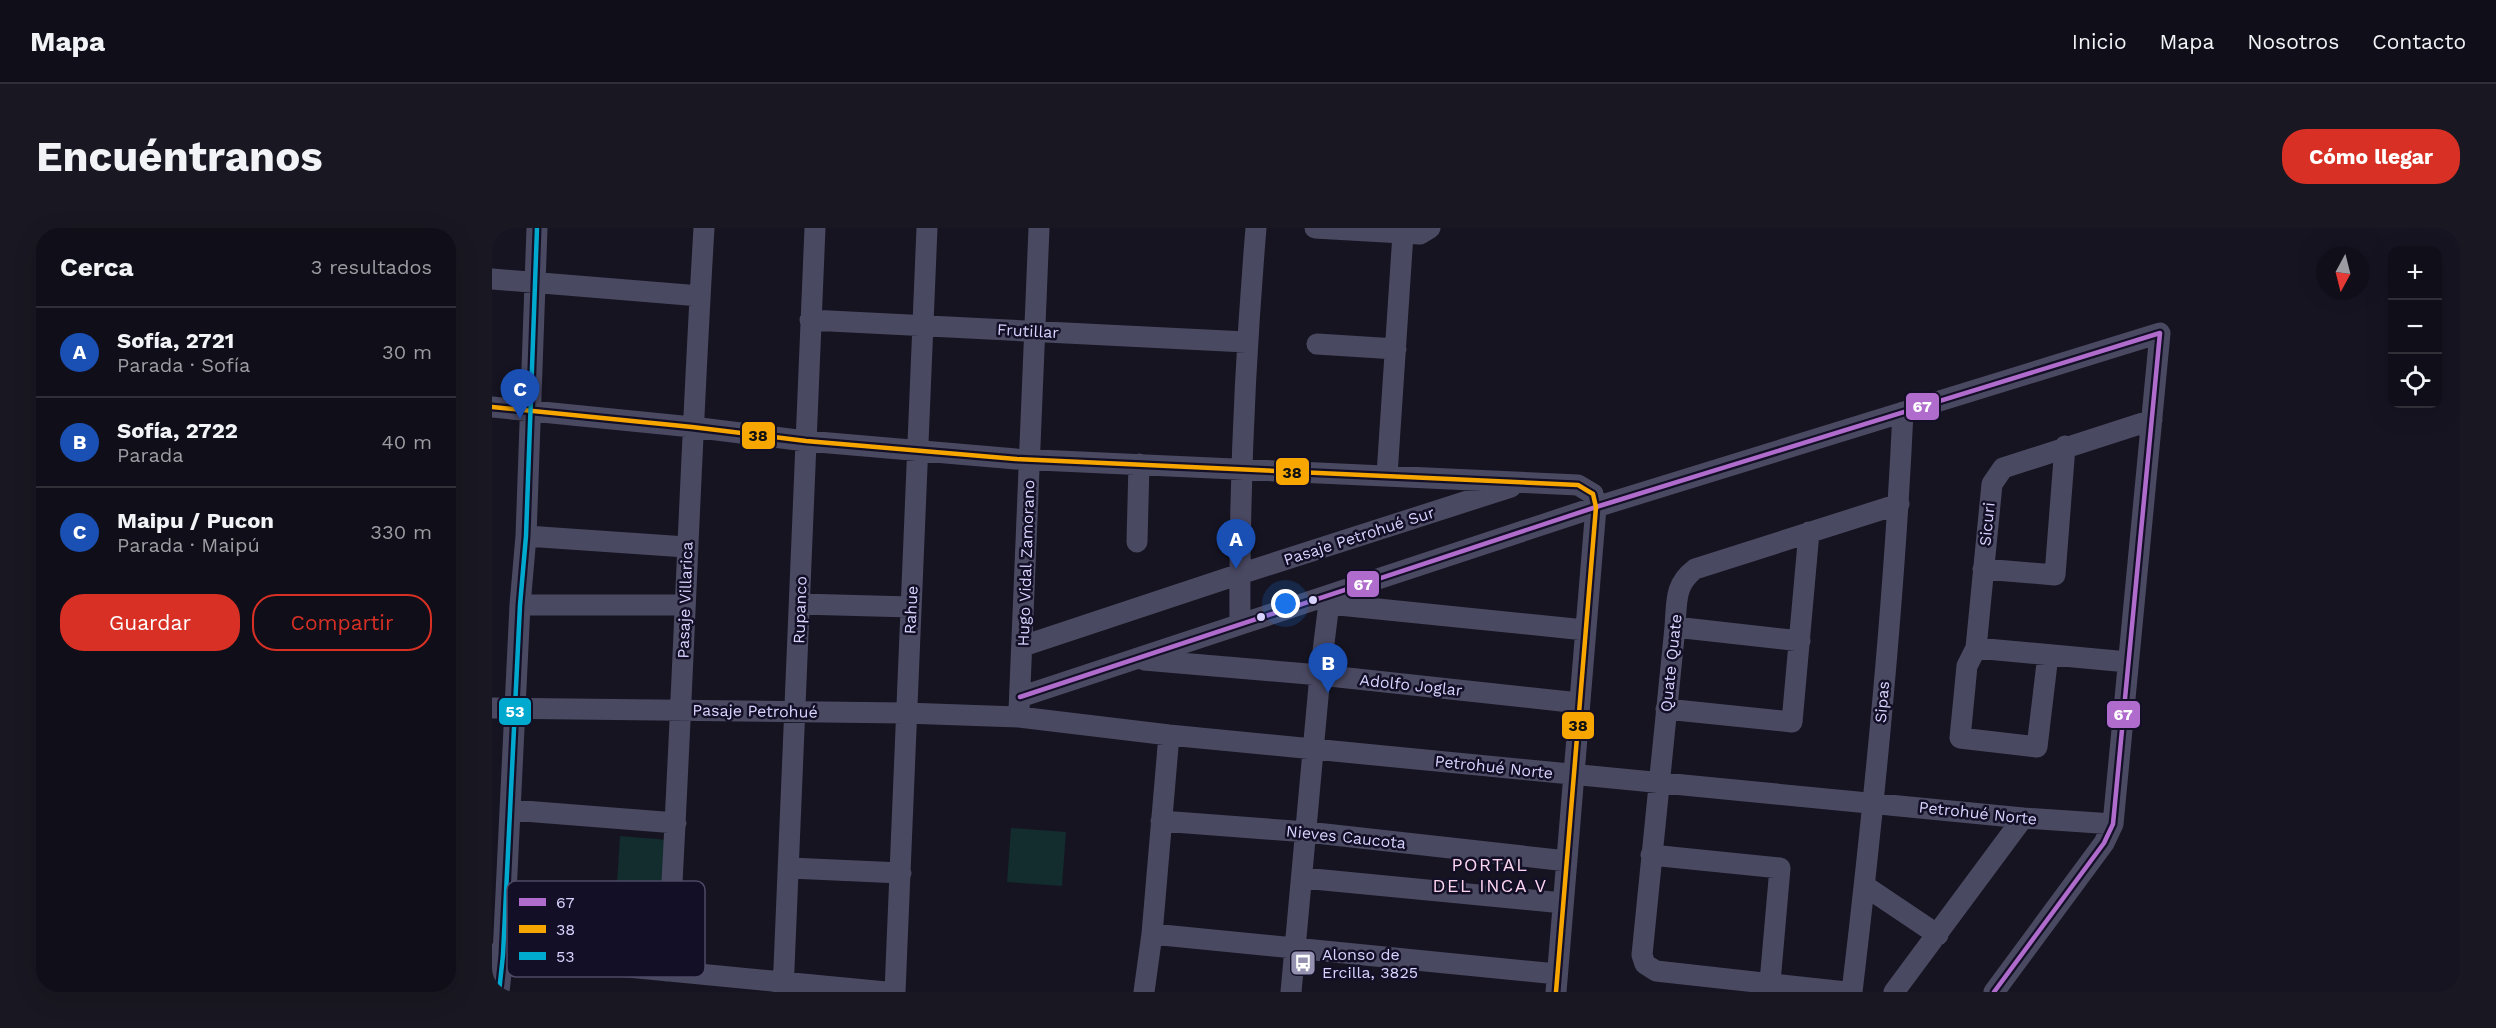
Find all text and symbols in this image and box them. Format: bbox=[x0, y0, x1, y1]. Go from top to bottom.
text: Mapa bbox=[30, 25, 105, 58]
text: Inicio bbox=[2072, 29, 2127, 54]
text: Mapa bbox=[2160, 29, 2214, 54]
text: Nosotros bbox=[2247, 29, 2339, 54]
text: Contacto bbox=[2372, 29, 2466, 54]
button: Cómo llegar bbox=[2282, 129, 2460, 184]
text: Encuéntranos bbox=[36, 132, 323, 181]
north arrow bbox=[2316, 246, 2370, 300]
map controls bbox=[2388, 246, 2442, 408]
button: + bbox=[2388, 246, 2442, 300]
text: Cerca bbox=[60, 252, 134, 282]
text: 3 resultados bbox=[311, 255, 432, 279]
button: − bbox=[2388, 300, 2442, 354]
street label: Frutillar bbox=[997, 320, 1060, 342]
text: Sofía, 2721 bbox=[117, 328, 234, 353]
text: A bbox=[73, 340, 86, 364]
text: 30 m bbox=[382, 340, 432, 364]
text: Parada · Sofía bbox=[117, 353, 250, 377]
button: locate bbox=[2388, 354, 2442, 408]
pin: C bbox=[501, 370, 540, 419]
line badge: 67 bbox=[1905, 392, 1940, 421]
text: 67 bbox=[1912, 397, 1932, 416]
text: Sofía, 2722 bbox=[117, 418, 238, 443]
line badge: 38 bbox=[741, 421, 776, 450]
text: 38 bbox=[748, 426, 768, 445]
text: B bbox=[73, 430, 86, 454]
text: 40 m bbox=[381, 430, 432, 454]
text: Parada bbox=[117, 443, 184, 467]
line badge: 38 bbox=[1275, 457, 1310, 486]
text: 38 bbox=[1282, 463, 1302, 482]
street label: Hugo Vidal Zamorano bbox=[1014, 479, 1038, 647]
street label: Sicuri bbox=[1975, 501, 1999, 547]
street label: Pasaje Petrohué Sur bbox=[1281, 502, 1437, 569]
text: Maipu / Pucon bbox=[117, 508, 274, 533]
text: C bbox=[73, 520, 86, 544]
text: 330 m bbox=[370, 520, 432, 544]
pin: A bbox=[1216, 520, 1256, 569]
text: Parada · Maipú bbox=[117, 533, 260, 557]
street label: Pasaje Villarica bbox=[673, 541, 697, 659]
line badge: 67 bbox=[1346, 570, 1380, 598]
text: 67 bbox=[1353, 575, 1373, 594]
street label: Rupanco bbox=[789, 576, 811, 644]
street label: Rahue bbox=[900, 585, 922, 635]
your location bbox=[1271, 589, 1300, 618]
button: Guardar bbox=[60, 594, 240, 651]
button: Compartir bbox=[252, 594, 432, 651]
unlabelled marker bbox=[1307, 594, 1319, 606]
unlabelled marker bbox=[1255, 611, 1267, 623]
street label: Quate Quate bbox=[1656, 613, 1686, 713]
pin: B bbox=[1308, 644, 1348, 693]
street label: Adolfo Joglar bbox=[1359, 670, 1464, 700]
street label: Sipas bbox=[1871, 680, 1893, 724]
line badge: 53 bbox=[498, 697, 532, 726]
street label: Pasaje Petrohué bbox=[692, 700, 818, 722]
line badge: 67 bbox=[2106, 700, 2141, 729]
text: 53 bbox=[506, 702, 524, 721]
text: 67 bbox=[2113, 705, 2133, 724]
line badge: 38 bbox=[1561, 711, 1595, 740]
text: 38 bbox=[1568, 716, 1588, 735]
street label: Petrohué Norte bbox=[1434, 751, 1554, 783]
street label: Petrohué Norte bbox=[1918, 797, 2038, 829]
street label: Nieves Caucota bbox=[1285, 821, 1407, 853]
district label: PORTAL DEL INCA V bbox=[1432, 854, 1548, 896]
legend bbox=[507, 881, 705, 977]
text: 67 bbox=[556, 893, 575, 912]
text: 38 bbox=[556, 920, 575, 939]
place label: Alonso de Ercilla, 3825 bbox=[1322, 945, 1418, 982]
text: 53 bbox=[556, 947, 575, 966]
bus stop icon: Alonso de Ercilla, 3825 bbox=[1288, 948, 1318, 978]

